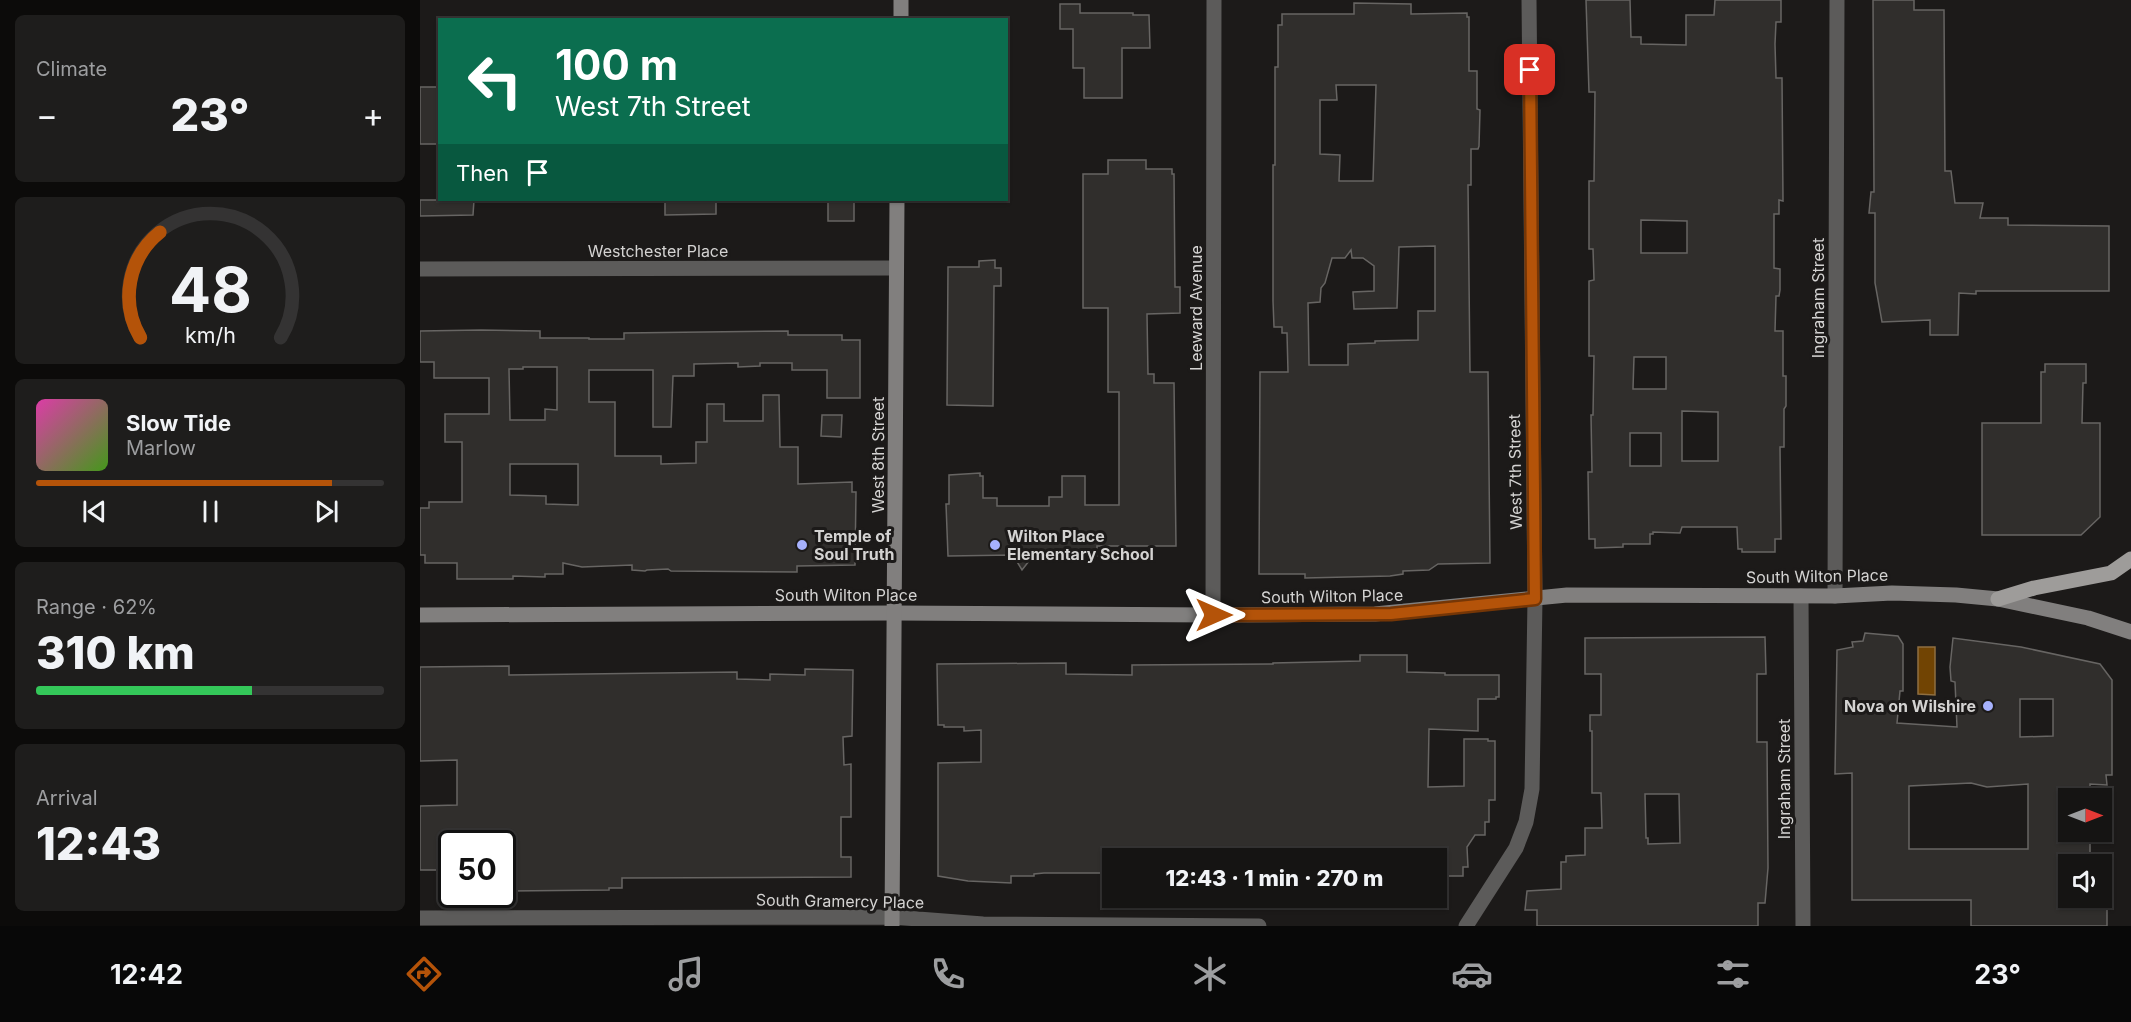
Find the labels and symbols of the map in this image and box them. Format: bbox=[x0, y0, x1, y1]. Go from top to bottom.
pin bbox=[1504, 44, 1555, 95]
street label: Ingraham Street bbox=[1808, 238, 1828, 358]
street label: Westchester Place bbox=[588, 241, 728, 261]
street label: Leeward Avenue bbox=[1186, 245, 1206, 371]
street label: West 8th Street bbox=[868, 397, 888, 513]
street label: West 7th Street bbox=[1504, 414, 1526, 530]
place label: Temple of Soul Truth bbox=[814, 526, 894, 564]
place label: Wilton Place Elementary School bbox=[1007, 526, 1154, 564]
marker: Temple of Soul Truth bbox=[795, 538, 809, 552]
marker: Wilton Place Elementary School bbox=[988, 538, 1002, 552]
street label: South Wilton Place bbox=[1746, 565, 1888, 587]
position arrow bbox=[1182, 583, 1246, 647]
street label: South Wilton Place bbox=[775, 585, 917, 605]
street label: South Wilton Place bbox=[1261, 585, 1403, 607]
place label: Nova on Wilshire bbox=[1844, 696, 1976, 716]
marker: Nova on Wilshire bbox=[1981, 699, 1995, 713]
street label: Ingraham Street bbox=[1774, 719, 1794, 839]
north arrow bbox=[2058, 788, 2112, 842]
speed limit sign: 50 bbox=[438, 830, 516, 908]
street label: South Gramercy Place bbox=[756, 890, 924, 912]

